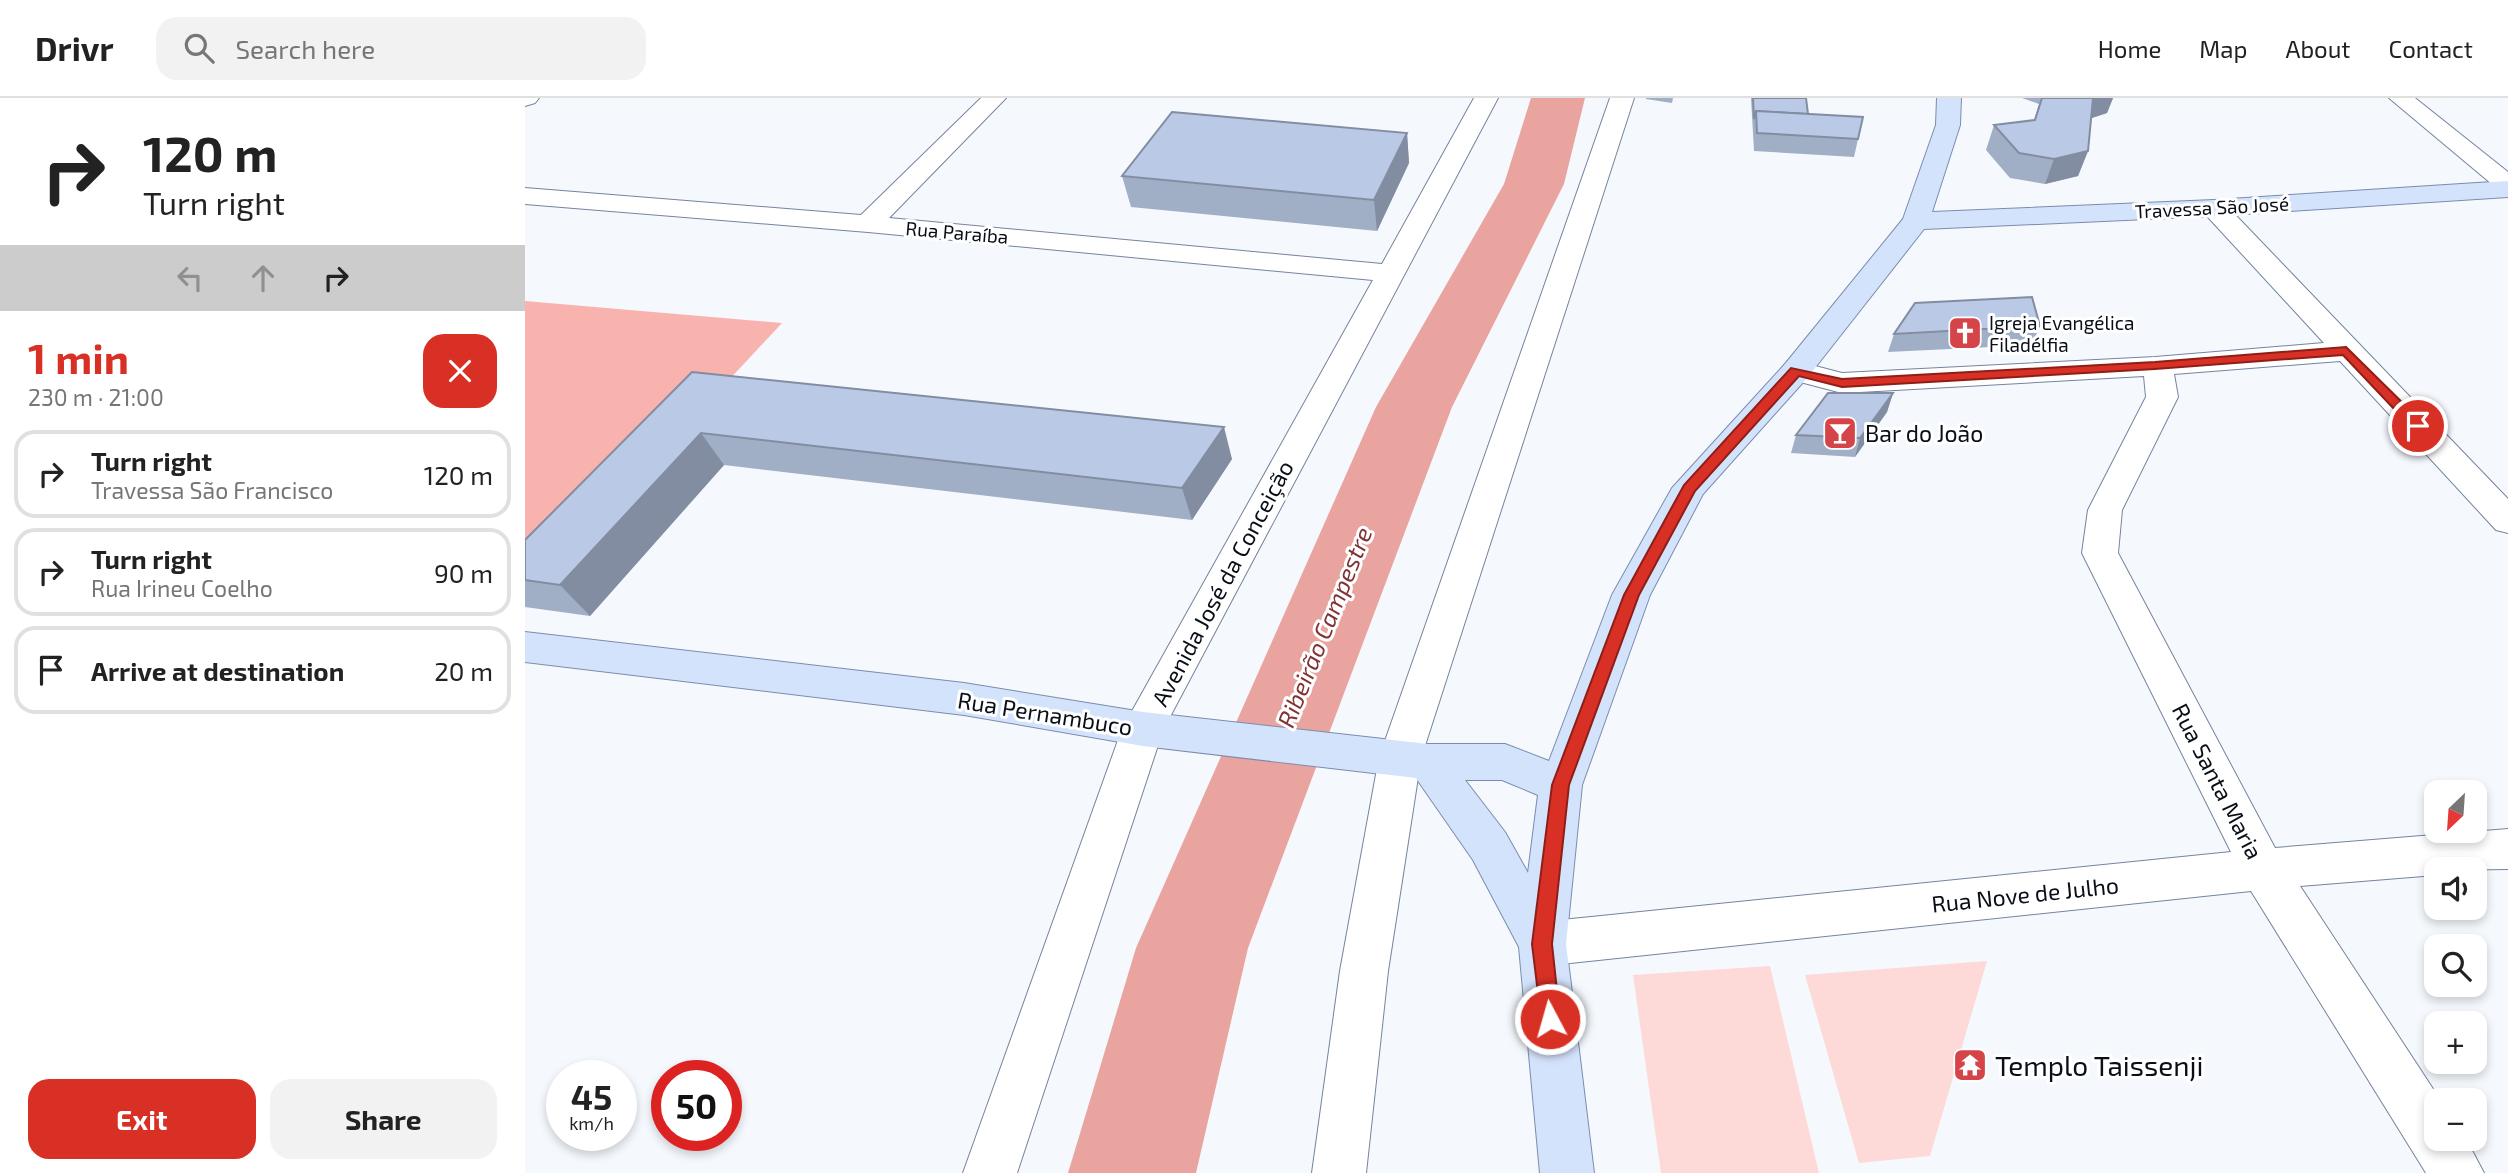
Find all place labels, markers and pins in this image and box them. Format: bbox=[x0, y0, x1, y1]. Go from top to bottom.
place label: Igreja Evangélica Filadélfia bbox=[1989, 311, 2134, 356]
church icon: Igreja Evangélica Filadélfia bbox=[1946, 314, 1984, 352]
pin bbox=[2388, 396, 2448, 456]
bar icon: Bar do João bbox=[1821, 414, 1859, 452]
place label: Bar do João bbox=[1865, 419, 1983, 447]
temple icon: Templo Taissenji bbox=[1951, 1046, 1989, 1084]
place label: Templo Taissenji bbox=[1995, 1048, 2203, 1082]

